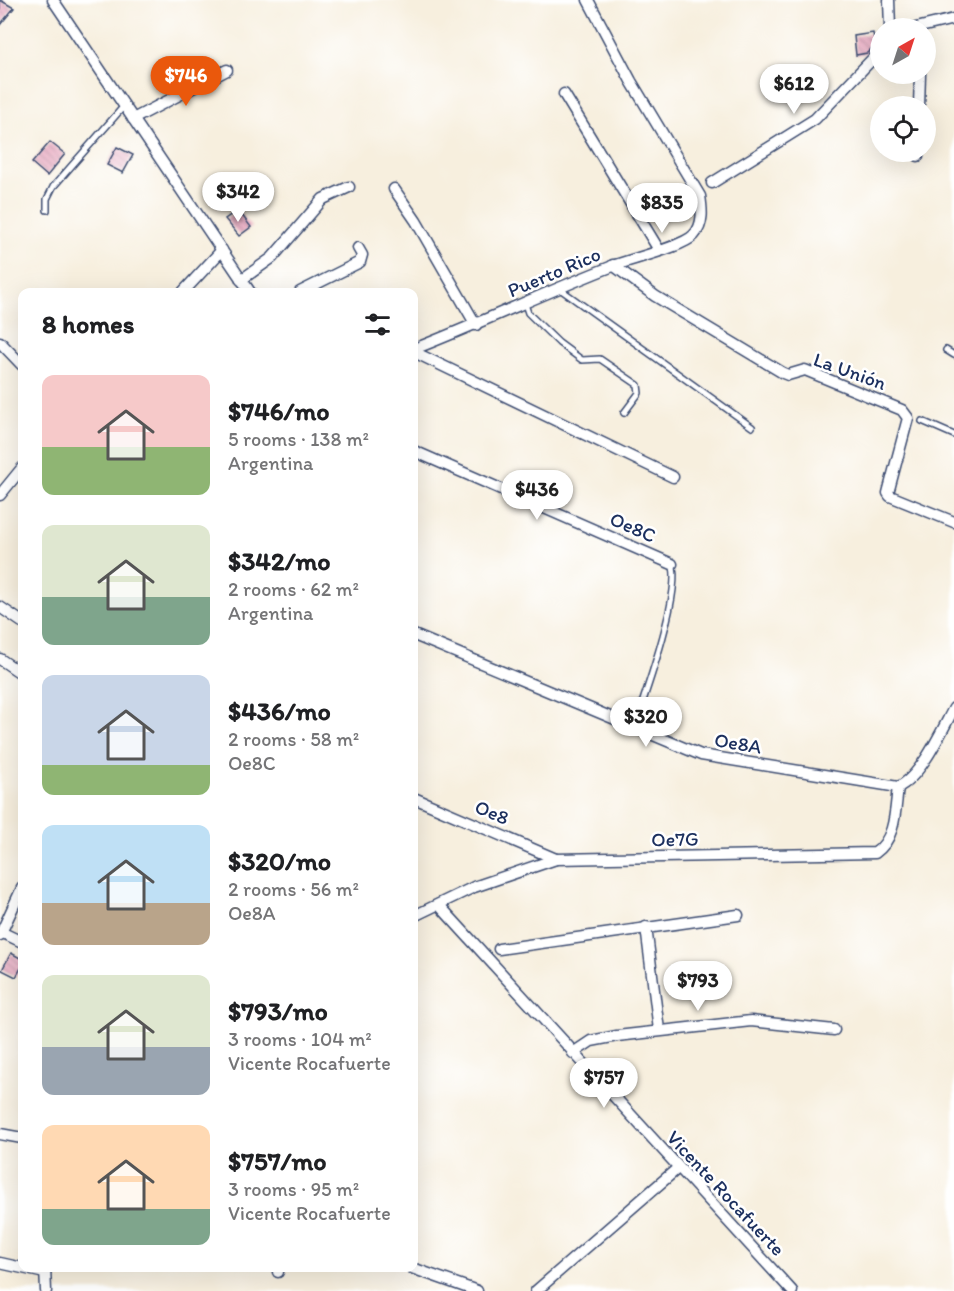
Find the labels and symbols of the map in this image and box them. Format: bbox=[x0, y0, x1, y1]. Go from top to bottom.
north arrow bbox=[870, 18, 936, 84]
pin: $746 bbox=[150, 56, 222, 107]
pin: $612 bbox=[758, 64, 830, 115]
pin: $342 bbox=[202, 172, 274, 223]
pin: $835 bbox=[626, 183, 698, 234]
street label: Puerto Rico bbox=[504, 242, 604, 302]
street label: La Unión bbox=[810, 347, 890, 395]
pin: $436 bbox=[501, 470, 573, 521]
street label: Oe8C bbox=[606, 506, 660, 548]
pin: $320 bbox=[610, 697, 682, 748]
street label: Oe8A bbox=[713, 727, 764, 759]
street label: Oe8 bbox=[471, 794, 513, 830]
street label: Oe7G bbox=[651, 827, 699, 851]
pin: $793 bbox=[662, 961, 734, 1012]
pin: $757 bbox=[568, 1058, 640, 1109]
street label: Vicente Rocafuerte bbox=[662, 1125, 790, 1261]

